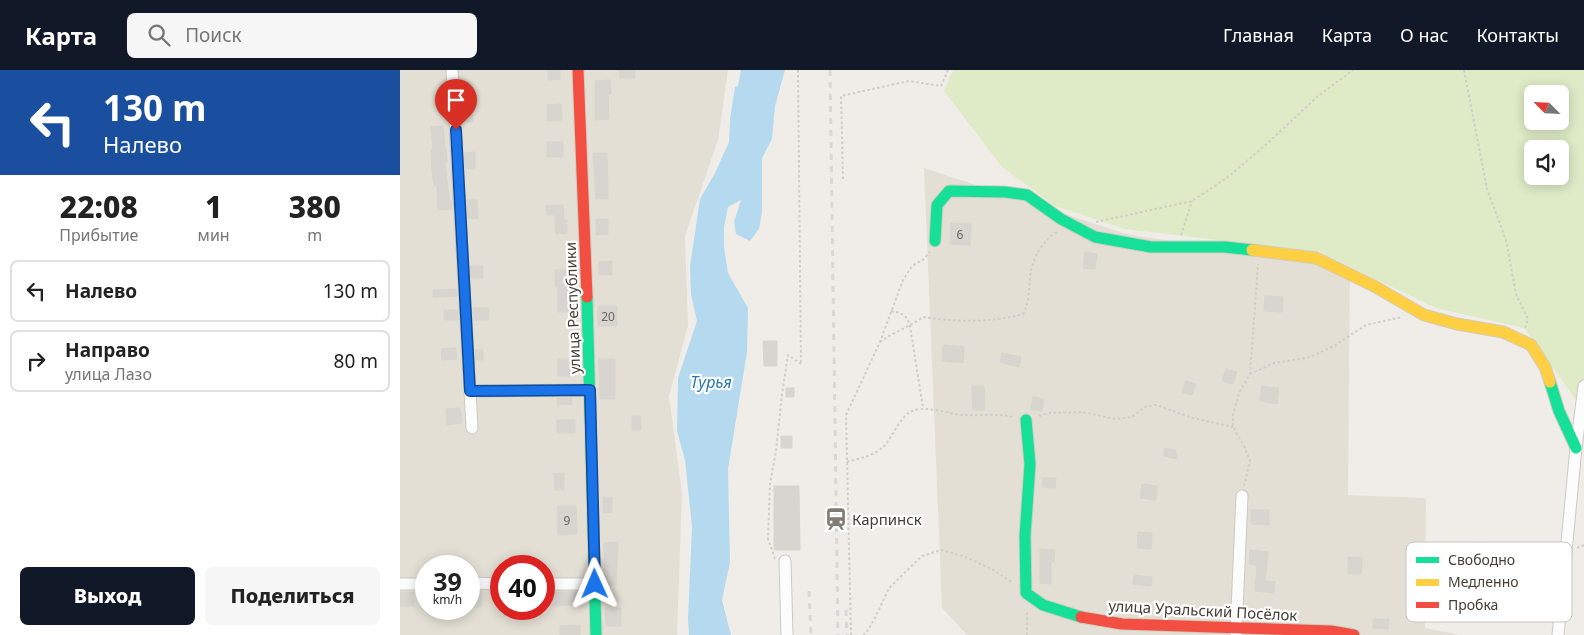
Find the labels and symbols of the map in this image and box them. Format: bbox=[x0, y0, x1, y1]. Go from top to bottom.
pin bbox=[435, 79, 477, 130]
north arrow bbox=[1524, 85, 1569, 130]
house number: 6 bbox=[957, 226, 964, 243]
street label: улица Республики bbox=[560, 242, 584, 374]
house number: 20 bbox=[601, 308, 615, 325]
water label: Турья bbox=[690, 371, 732, 393]
station icon: Карпинск bbox=[823, 506, 849, 532]
place label: Карпинск bbox=[852, 509, 922, 529]
house number: 9 bbox=[564, 512, 571, 529]
legend bbox=[1406, 542, 1572, 622]
text: Свободно bbox=[1448, 550, 1515, 569]
speed limit sign: 40 bbox=[490, 555, 555, 620]
position arrow bbox=[568, 557, 620, 609]
text: Медленно bbox=[1448, 572, 1519, 591]
street label: улица Уральский Посёлок bbox=[1108, 595, 1298, 625]
text: Пробка bbox=[1448, 595, 1498, 614]

